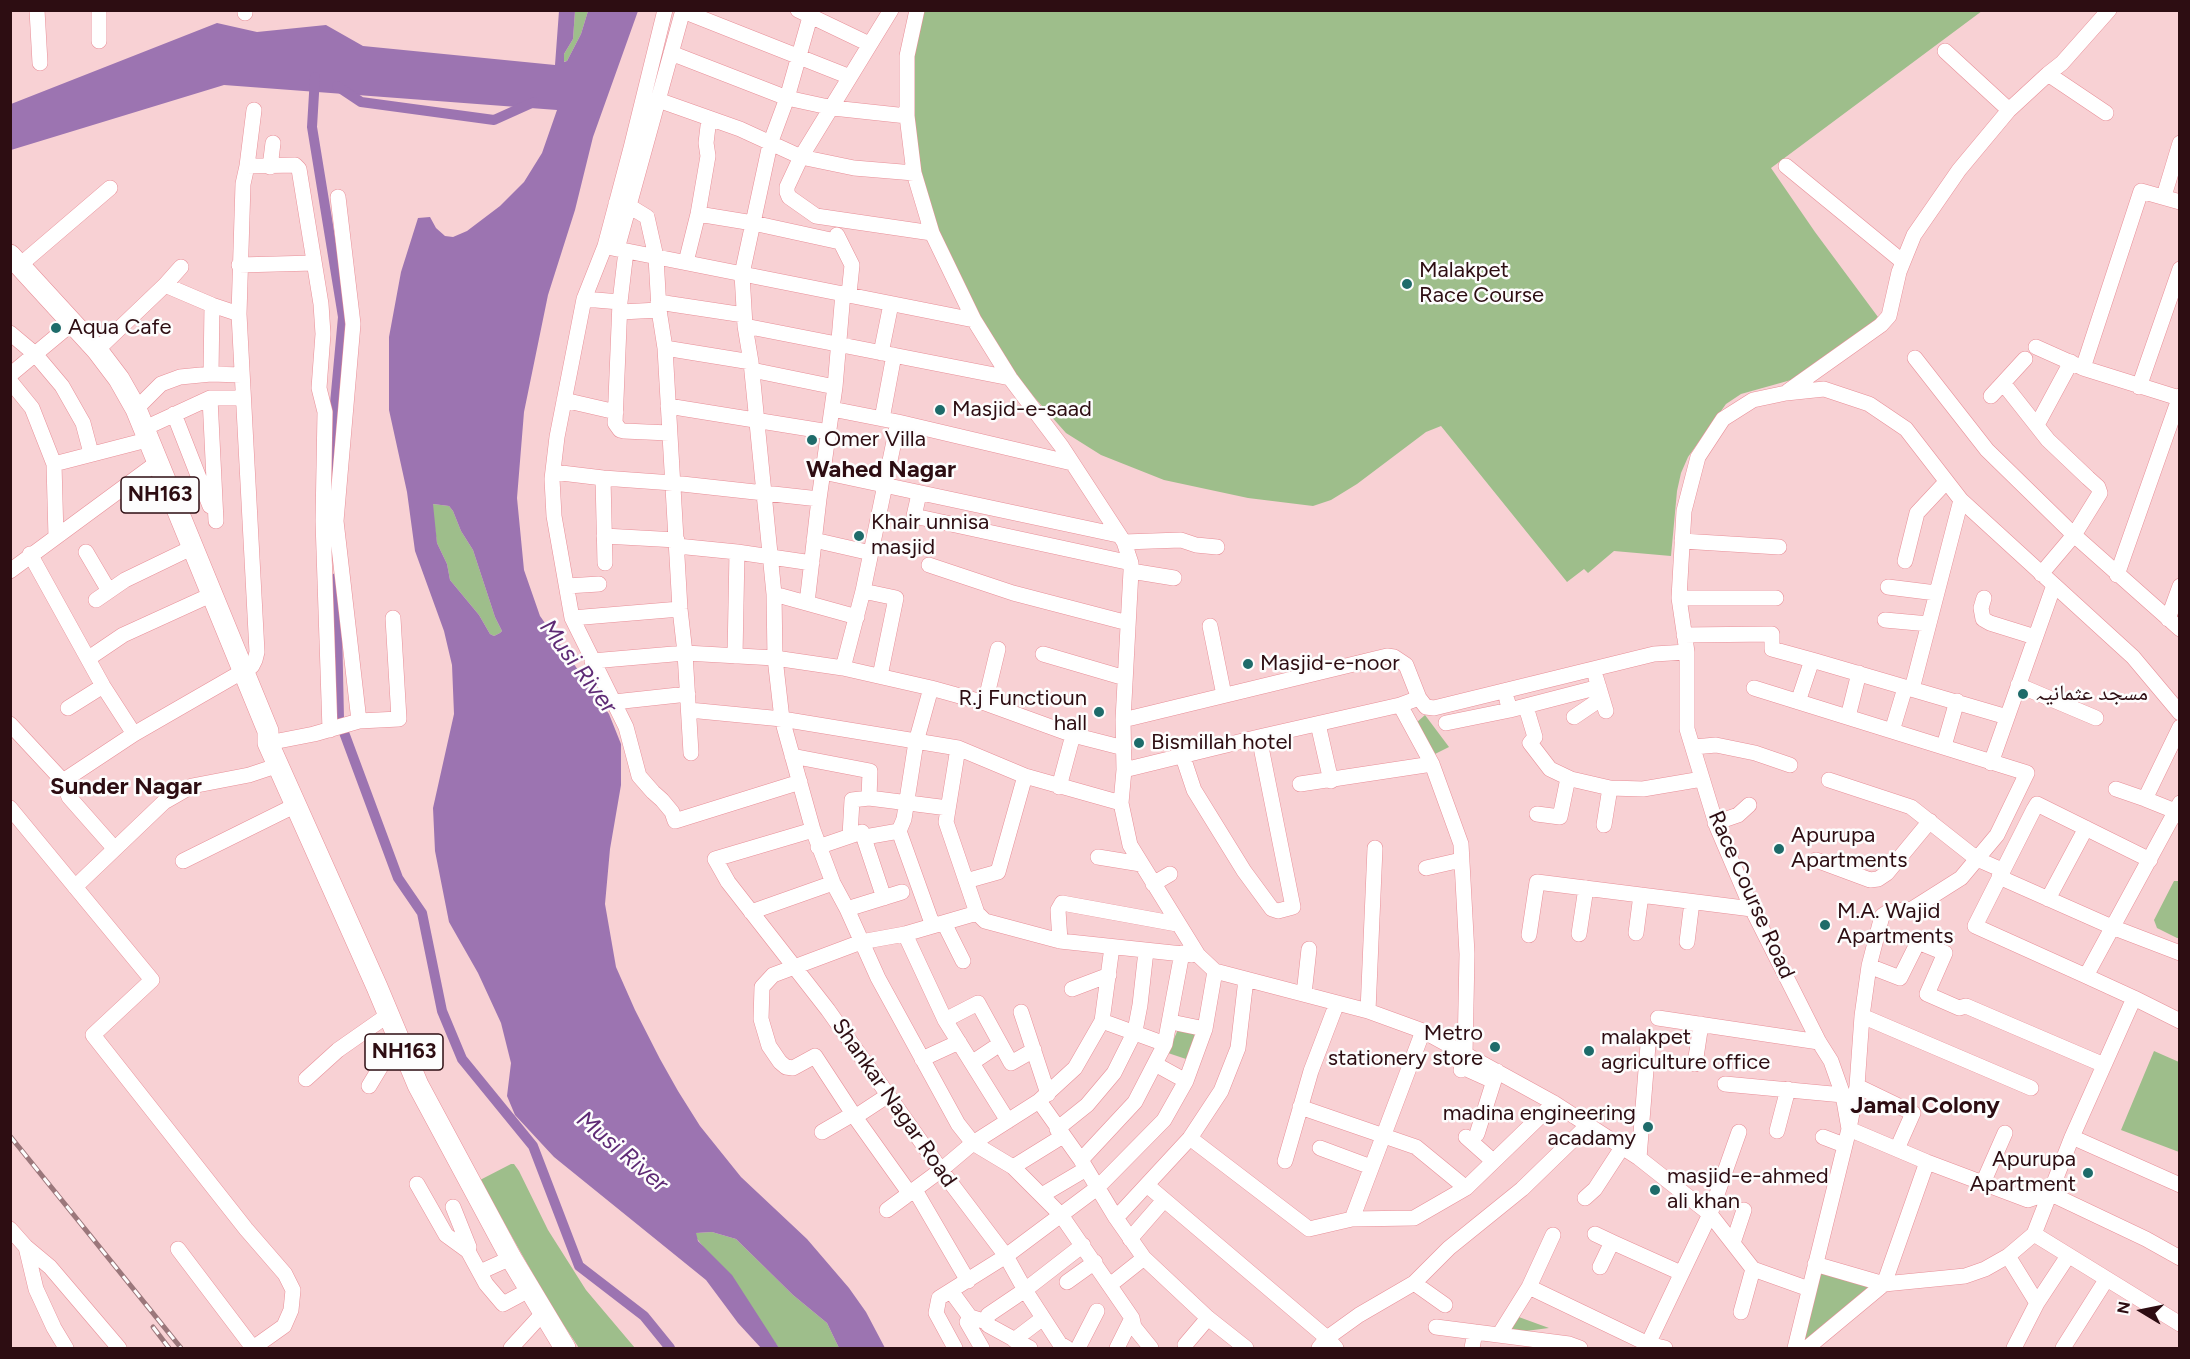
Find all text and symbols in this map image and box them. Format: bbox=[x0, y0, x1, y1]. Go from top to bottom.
place label: Malakpet Race Course bbox=[1419, 258, 1544, 310]
marker: Malakpet Race Course bbox=[1400, 277, 1414, 291]
place label: Aqua Cafe bbox=[68, 315, 172, 341]
marker: Aqua Cafe bbox=[49, 321, 63, 335]
place label: Masjid-e-saad bbox=[952, 397, 1092, 423]
marker: Masjid-e-saad bbox=[933, 403, 947, 417]
place label: Omer Villa bbox=[824, 427, 926, 453]
marker: Omer Villa bbox=[805, 433, 819, 447]
district label: Wahed Nagar bbox=[806, 456, 956, 484]
road number: NH163 bbox=[121, 477, 199, 513]
place label: Khair unnisa masjid bbox=[871, 510, 989, 562]
marker: Khair unnisa masjid bbox=[852, 529, 866, 543]
water label: Musi River bbox=[533, 614, 623, 720]
place label: Masjid-e-noor bbox=[1260, 651, 1400, 677]
marker: Masjid-e-noor bbox=[1241, 657, 1255, 671]
place label: مسجد عثمانیہ bbox=[2035, 681, 2148, 707]
place label: R.j Functioun hall bbox=[958, 686, 1087, 738]
marker: مسجد عثمانیہ bbox=[2016, 687, 2030, 701]
marker: R.j Functioun hall bbox=[1092, 705, 1106, 719]
place label: Bismillah hotel bbox=[1151, 730, 1292, 756]
marker: Bismillah hotel bbox=[1132, 736, 1146, 750]
district label: Sunder Nagar bbox=[50, 773, 202, 801]
street label: Race Course Road bbox=[1702, 807, 1800, 983]
place label: Apurupa Apartments bbox=[1791, 823, 1907, 874]
marker: Apurupa Apartments bbox=[1772, 842, 1786, 856]
place label: M.A. Wajid Apartments bbox=[1837, 899, 1953, 950]
marker: M.A. Wajid Apartments bbox=[1818, 918, 1832, 932]
street label: Shankar Nagar Road bbox=[826, 1014, 962, 1192]
place label: Metro stationery store bbox=[1328, 1021, 1483, 1072]
place label: malakpet agriculture office bbox=[1601, 1025, 1770, 1076]
road number: NH163 bbox=[365, 1034, 443, 1070]
marker: Metro stationery store bbox=[1488, 1040, 1502, 1054]
marker: malakpet agriculture office bbox=[1582, 1044, 1596, 1058]
district label: Jamal Colony bbox=[1850, 1092, 2000, 1120]
place label: madina engineering acadamy bbox=[1443, 1101, 1636, 1152]
water label: Musi River bbox=[570, 1105, 674, 1199]
marker: madina engineering acadamy bbox=[1641, 1120, 1655, 1134]
place label: Apurupa Apartment bbox=[1970, 1147, 2076, 1198]
place label: masjid-e-ahmed ali khan bbox=[1667, 1164, 1829, 1216]
marker: Apurupa Apartment bbox=[2081, 1166, 2095, 1180]
marker: masjid-e-ahmed ali khan bbox=[1648, 1183, 1662, 1197]
north arrow bbox=[2112, 1281, 2172, 1341]
text: N bbox=[2113, 1300, 2134, 1316]

